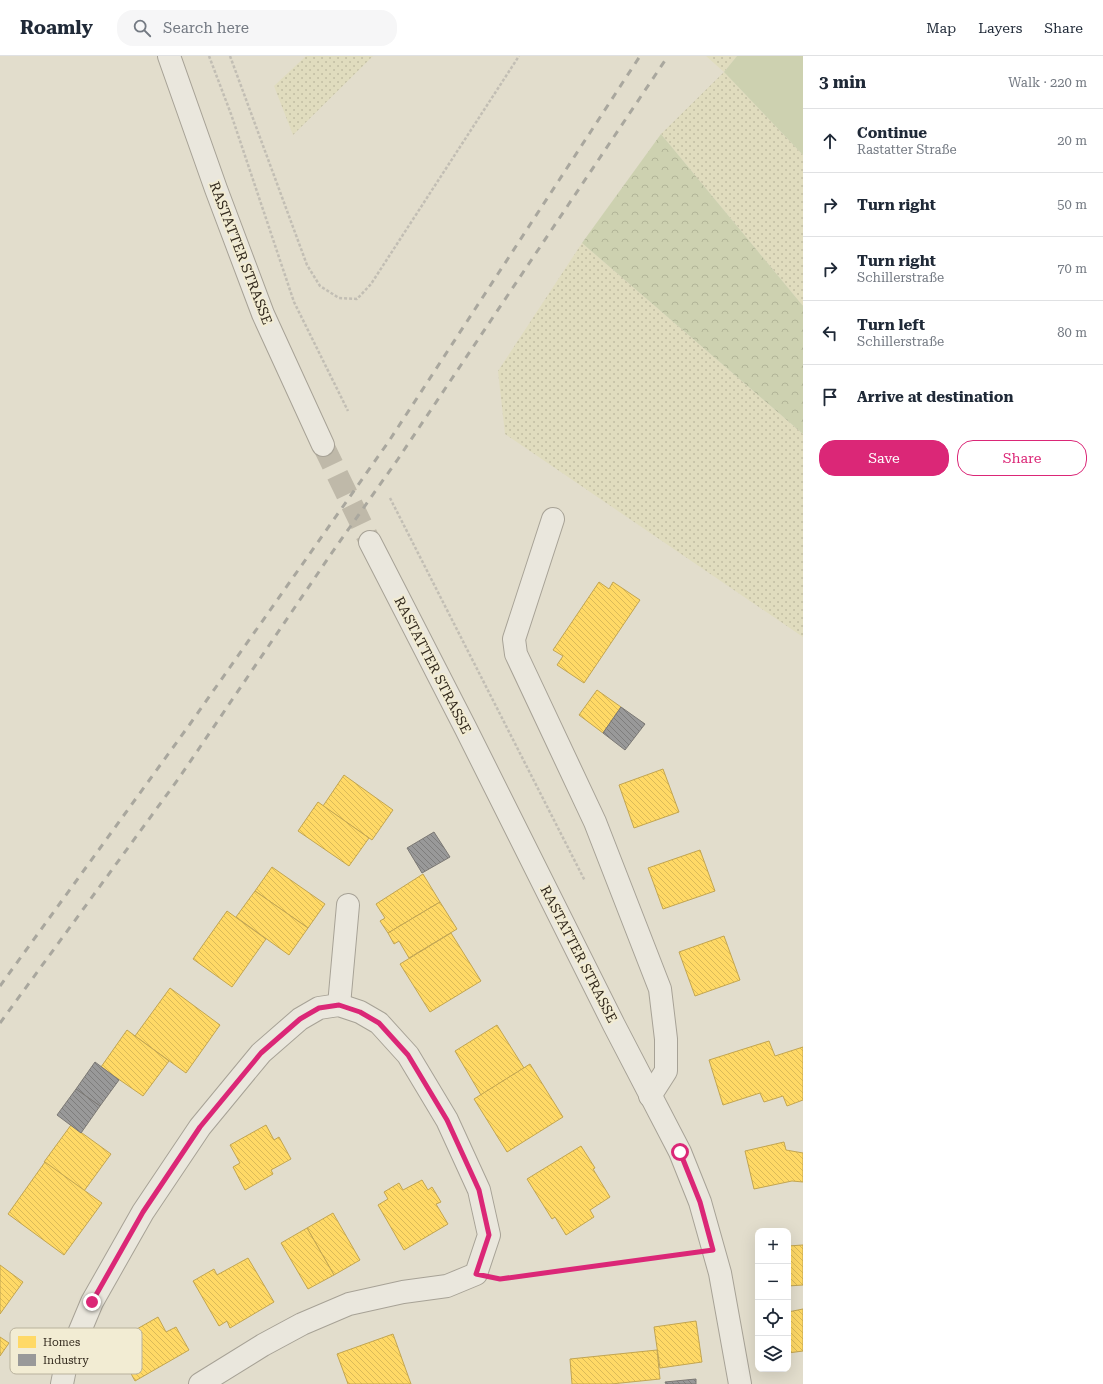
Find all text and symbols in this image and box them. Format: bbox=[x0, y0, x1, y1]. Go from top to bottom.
search box bbox=[117, 10, 397, 46]
text: Roamly bbox=[20, 16, 93, 39]
icon: search bbox=[131, 17, 153, 39]
text: Search here bbox=[163, 19, 249, 37]
text: Map bbox=[926, 20, 956, 36]
text: Layers bbox=[978, 20, 1022, 36]
text: Share bbox=[1044, 20, 1083, 36]
text: 3 min bbox=[819, 72, 866, 92]
text: Walk · 220 m bbox=[1008, 75, 1087, 90]
text: Continue bbox=[857, 124, 927, 142]
icon: ahead bbox=[819, 130, 841, 152]
text: 20 m bbox=[1057, 133, 1087, 148]
text: Rastatter Straße bbox=[857, 142, 957, 157]
street label: RASTATTER STRASSE bbox=[206, 179, 276, 327]
icon: right bbox=[819, 194, 841, 216]
text: Turn right bbox=[857, 196, 936, 214]
text: 50 m bbox=[1057, 197, 1087, 212]
text: Turn right bbox=[857, 252, 936, 270]
icon: right bbox=[819, 258, 841, 280]
text: 70 m bbox=[1057, 261, 1087, 276]
text: Schillerstraße bbox=[857, 270, 944, 285]
text: Turn left bbox=[857, 316, 925, 334]
icon: left bbox=[819, 322, 841, 344]
text: 80 m bbox=[1057, 325, 1087, 340]
text: Schillerstraße bbox=[857, 334, 944, 349]
icon: arrive bbox=[819, 386, 841, 408]
text: Arrive at destination bbox=[857, 388, 1013, 406]
button: Save bbox=[819, 440, 949, 476]
button: Share bbox=[957, 440, 1087, 476]
street label: RASTATTER STRASSE bbox=[391, 594, 475, 736]
street label: RASTATTER STRASSE bbox=[537, 883, 621, 1025]
route start bbox=[671, 1143, 689, 1161]
map controls bbox=[755, 1228, 791, 1372]
button: + bbox=[755, 1228, 791, 1264]
button: − bbox=[755, 1264, 791, 1300]
route end bbox=[83, 1293, 101, 1311]
button: locate bbox=[755, 1300, 791, 1336]
legend bbox=[10, 1328, 142, 1374]
text: Homes bbox=[43, 1336, 80, 1349]
button: layers bbox=[755, 1336, 791, 1372]
text: Industry bbox=[43, 1354, 89, 1367]

